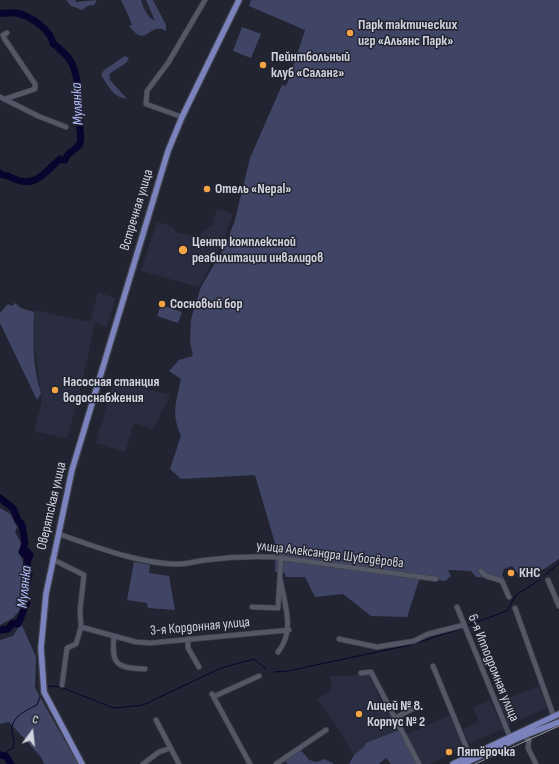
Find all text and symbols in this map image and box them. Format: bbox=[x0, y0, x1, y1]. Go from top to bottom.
place label: Парк тактических игр «Альянс Парк» bbox=[358, 17, 457, 50]
marker: Парк тактических игр «Альянс Парк» bbox=[345, 28, 355, 38]
place label: Пейнтбольный клуб «Саланг» bbox=[271, 49, 350, 82]
marker: Пейнтбольный клуб «Саланг» bbox=[258, 60, 268, 70]
water label: Мулянка bbox=[68, 82, 88, 126]
street label: Встречная улица bbox=[117, 167, 157, 253]
place label: Отель «Nepal» bbox=[215, 181, 291, 197]
marker: Отель «Nepal» bbox=[202, 184, 212, 194]
place label: Центр комплексной реабилитации инвалидов bbox=[192, 234, 323, 266]
marker: Центр комплексной реабилитации инвалидов bbox=[177, 244, 189, 256]
place label: Сосновый бор bbox=[170, 296, 243, 312]
marker: Сосновый бор bbox=[157, 299, 167, 309]
place label: Насосная станция водоснабжения bbox=[63, 374, 159, 406]
marker: Насосная станция водоснабжения bbox=[50, 385, 60, 395]
street label: Оверятская улица bbox=[34, 460, 70, 552]
street label: улица Александра Шубодёрова bbox=[255, 538, 405, 572]
water label: Мулянка bbox=[14, 565, 36, 609]
place label: КНС bbox=[519, 565, 540, 581]
marker: КНС bbox=[506, 568, 516, 578]
street label: 6-я Ипподромная улица bbox=[464, 612, 522, 724]
street label: 3-я Кордонная улица bbox=[149, 614, 251, 640]
place label: Лицей № 8. Корпус № 2 bbox=[367, 698, 425, 730]
marker: Лицей № 8. Корпус № 2 bbox=[354, 709, 364, 719]
north arrow bbox=[12, 712, 52, 752]
text: С bbox=[31, 713, 40, 727]
place label: Пятёрочка bbox=[457, 744, 515, 760]
marker: Пятёрочка bbox=[444, 747, 454, 757]

